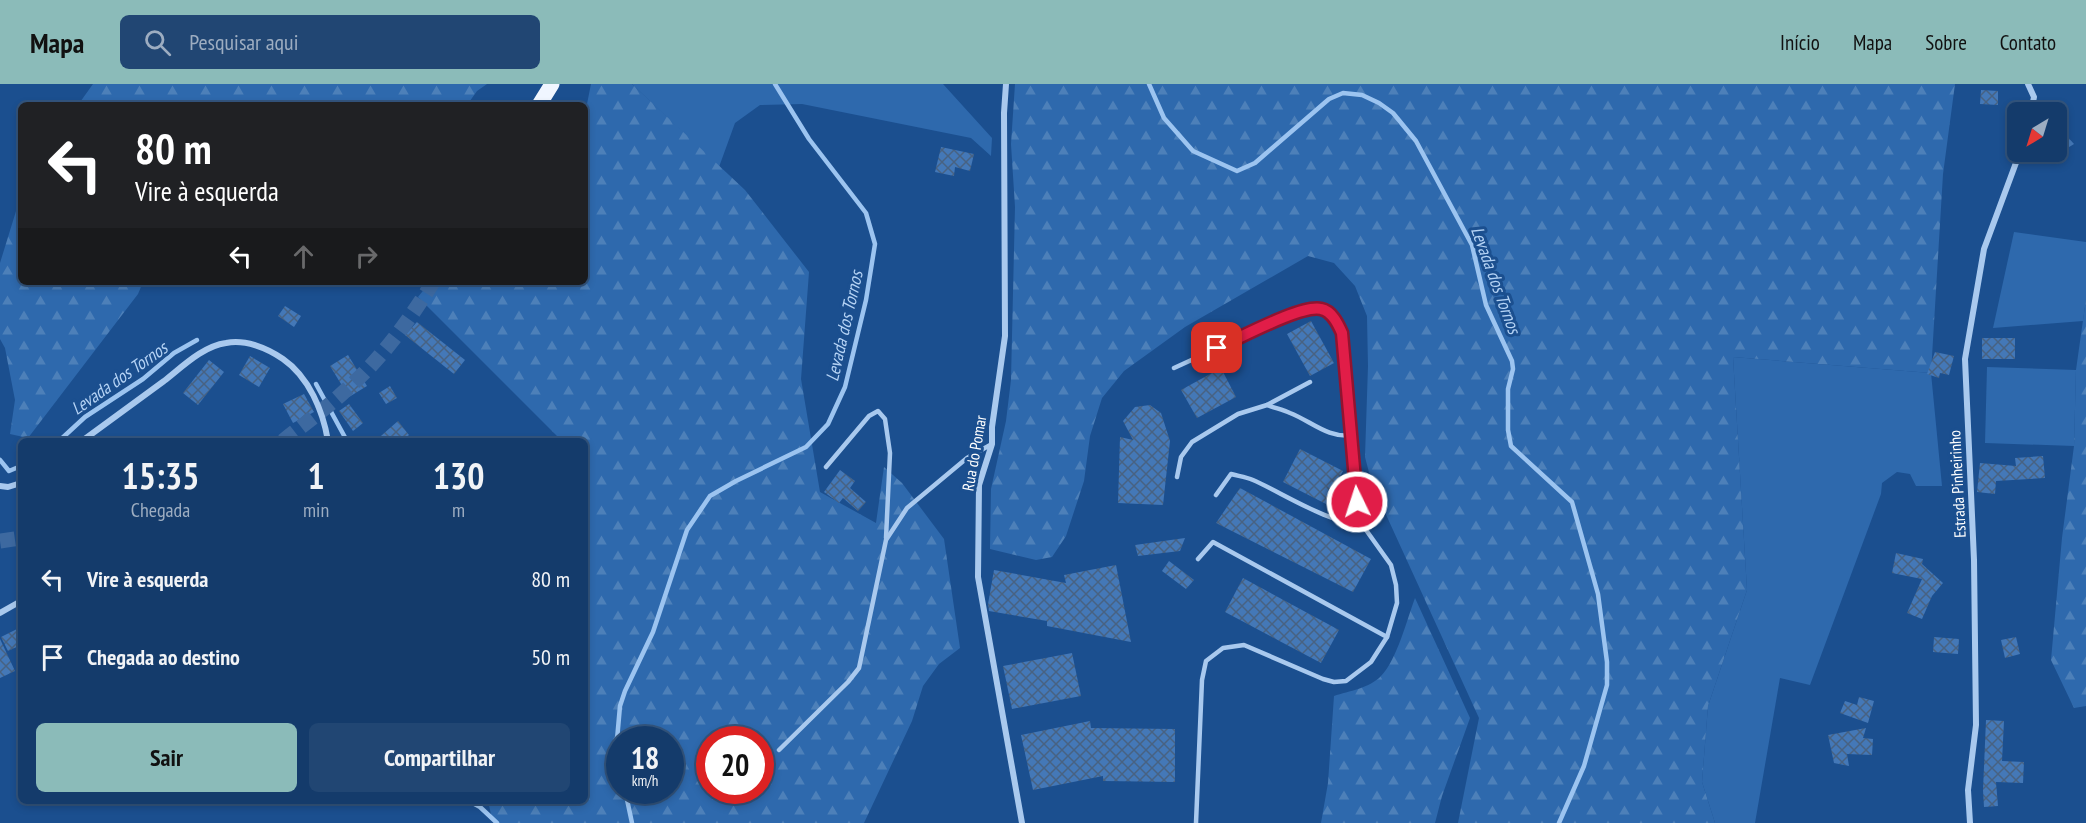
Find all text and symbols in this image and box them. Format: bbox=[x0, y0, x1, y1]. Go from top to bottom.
search box bbox=[120, 15, 540, 69]
text: Mapa bbox=[30, 24, 84, 61]
icon: search bbox=[141, 26, 174, 59]
text: Pesquisar aqui bbox=[189, 28, 298, 56]
text: Início bbox=[1780, 29, 1820, 56]
text: Mapa bbox=[1853, 29, 1892, 56]
text: Sobre bbox=[1925, 29, 1967, 56]
text: Contato bbox=[2000, 29, 2056, 56]
north arrow bbox=[2007, 102, 2067, 162]
map controls bbox=[2007, 102, 2067, 162]
text: 80 m bbox=[135, 121, 212, 176]
icon: left bbox=[36, 126, 114, 204]
text: Vire à esquerda bbox=[135, 174, 279, 208]
water label: Levada dos Tornos bbox=[1466, 223, 1527, 339]
icon: left bbox=[224, 240, 257, 273]
icon: ahead bbox=[287, 240, 320, 273]
icon: right bbox=[350, 240, 383, 273]
water label: Levada dos Tornos bbox=[820, 267, 868, 383]
pin bbox=[1191, 322, 1242, 373]
icon: arrive bbox=[1200, 331, 1233, 364]
water label: Levada dos Tornos bbox=[66, 335, 173, 420]
street label: Rua do Pomar bbox=[958, 413, 991, 492]
street label: Estrada Pinheirinho bbox=[1944, 430, 1970, 538]
text: 15:35 bbox=[122, 452, 199, 499]
text: 1 bbox=[307, 452, 325, 499]
text: 130 bbox=[433, 452, 484, 499]
position arrow bbox=[1325, 470, 1389, 534]
text: Chegada bbox=[131, 497, 190, 523]
text: min bbox=[303, 497, 329, 523]
text: m bbox=[452, 497, 465, 523]
icon: left bbox=[36, 563, 69, 596]
text: Vire à esquerda bbox=[87, 565, 208, 593]
text: 80 m bbox=[531, 565, 570, 593]
icon: arrive bbox=[36, 641, 69, 674]
text: Chegada ao destino bbox=[87, 643, 240, 671]
text: 50 m bbox=[531, 643, 570, 671]
button: Sair bbox=[36, 723, 297, 792]
button: Compartilhar bbox=[309, 723, 570, 792]
speed limit sign: 20 bbox=[696, 726, 774, 804]
text: 18 bbox=[631, 738, 659, 777]
text: km/h bbox=[632, 771, 658, 790]

